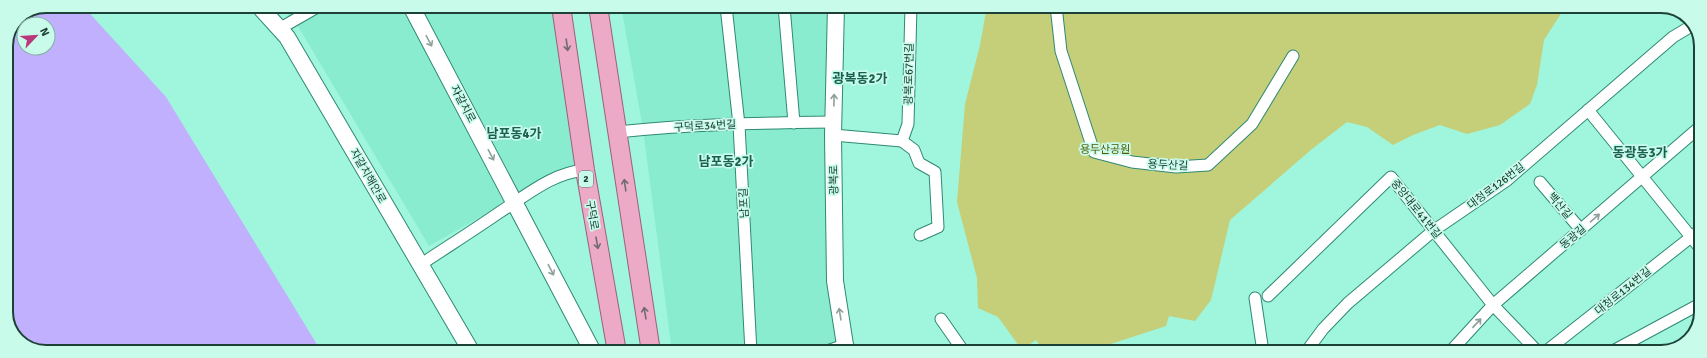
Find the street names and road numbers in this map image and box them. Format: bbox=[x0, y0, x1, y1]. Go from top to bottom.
street label: 광복로67번길 bbox=[902, 43, 916, 105]
street label: 자갈치로 bbox=[448, 83, 478, 125]
street label: 구덕로34번길 bbox=[673, 118, 737, 134]
street label: 자갈치해안로 bbox=[347, 146, 389, 206]
street label: 용두산길 bbox=[1147, 157, 1189, 173]
street label: 대청로126번길 bbox=[1465, 160, 1527, 212]
street label: 광복로 bbox=[827, 165, 841, 195]
road number: 2 bbox=[579, 171, 593, 187]
street label: 중앙대로41번길 bbox=[1388, 177, 1444, 241]
street label: 남포길 bbox=[737, 187, 751, 219]
street label: 백산길 bbox=[1545, 190, 1575, 222]
street label: 구덕로 bbox=[583, 199, 601, 231]
street label: 동광길 bbox=[1557, 222, 1589, 252]
street label: 대청로134번길 bbox=[1592, 264, 1654, 318]

